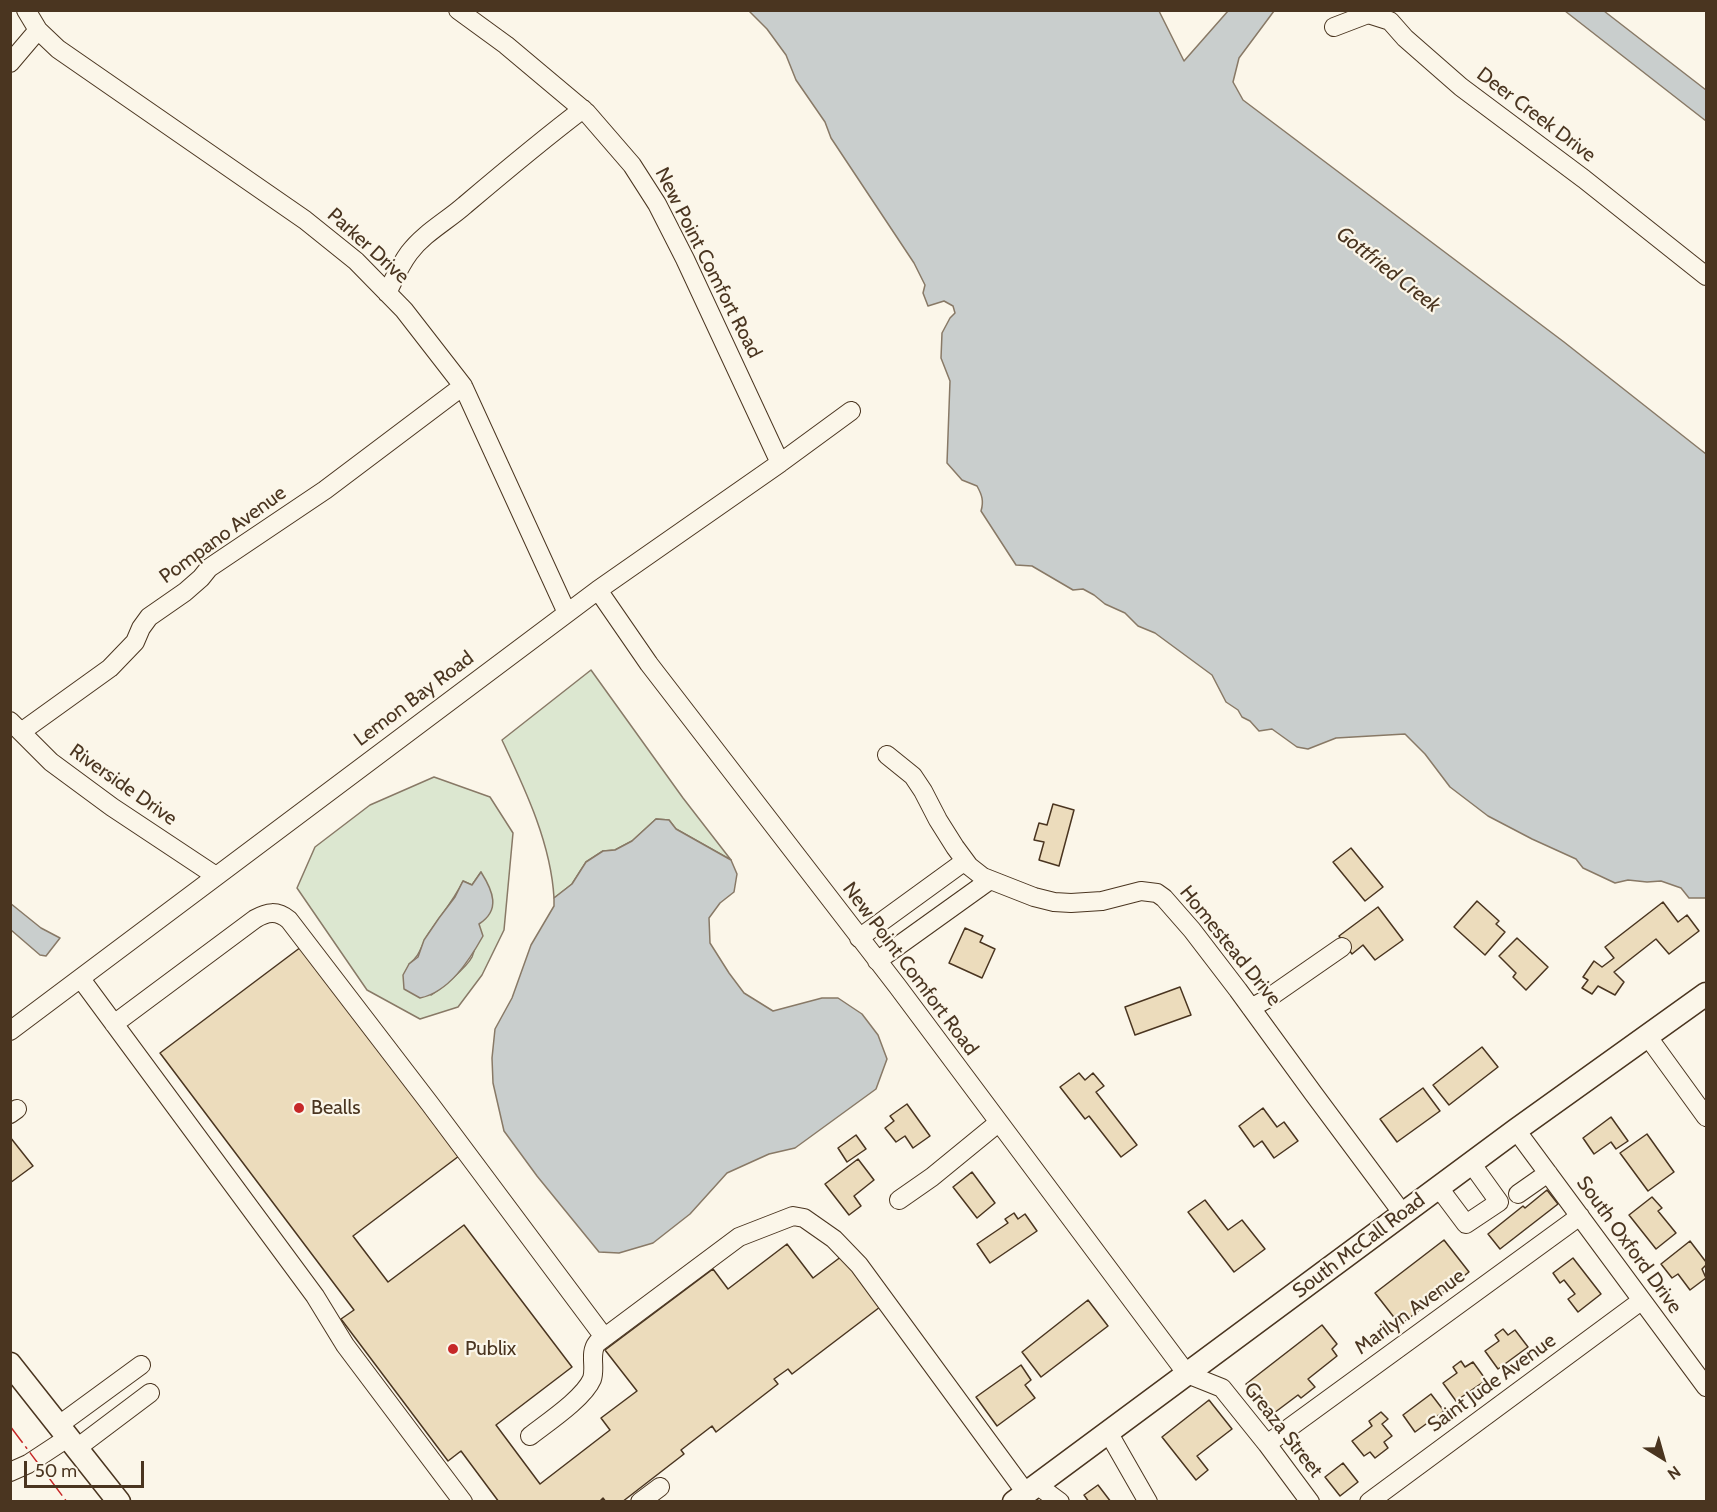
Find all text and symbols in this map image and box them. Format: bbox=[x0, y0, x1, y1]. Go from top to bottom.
street label: Deer Creek Drive bbox=[1472, 62, 1600, 168]
street label: New Point Comfort Road bbox=[650, 164, 766, 362]
street label: Parker Drive bbox=[322, 203, 414, 289]
water label: Gottfried Creek bbox=[1331, 222, 1445, 318]
street label: Pompano Avenue bbox=[155, 481, 291, 589]
street label: Lemon Bay Road bbox=[350, 646, 478, 752]
street label: Riverside Drive bbox=[65, 739, 181, 831]
street label: New Point Comfort Road bbox=[837, 878, 983, 1060]
street label: Homestead Drive bbox=[1174, 881, 1286, 1011]
place label: Bealls bbox=[311, 1096, 360, 1120]
marker: Bealls bbox=[292, 1101, 306, 1115]
street label: South Oxford Drive bbox=[1571, 1172, 1687, 1318]
street label: South McCall Road bbox=[1288, 1188, 1430, 1304]
street label: Marilyn Avenue bbox=[1350, 1264, 1470, 1360]
street label: Saint Jude Avenue bbox=[1423, 1329, 1561, 1437]
place label: Publix bbox=[465, 1337, 516, 1361]
marker: Publix bbox=[446, 1342, 460, 1356]
street label: Greaza Street bbox=[1238, 1378, 1328, 1482]
north arrow bbox=[1633, 1428, 1693, 1488]
scale bar bbox=[27, 1449, 147, 1487]
text: 50 m bbox=[35, 1460, 77, 1482]
text: N bbox=[1664, 1462, 1684, 1484]

